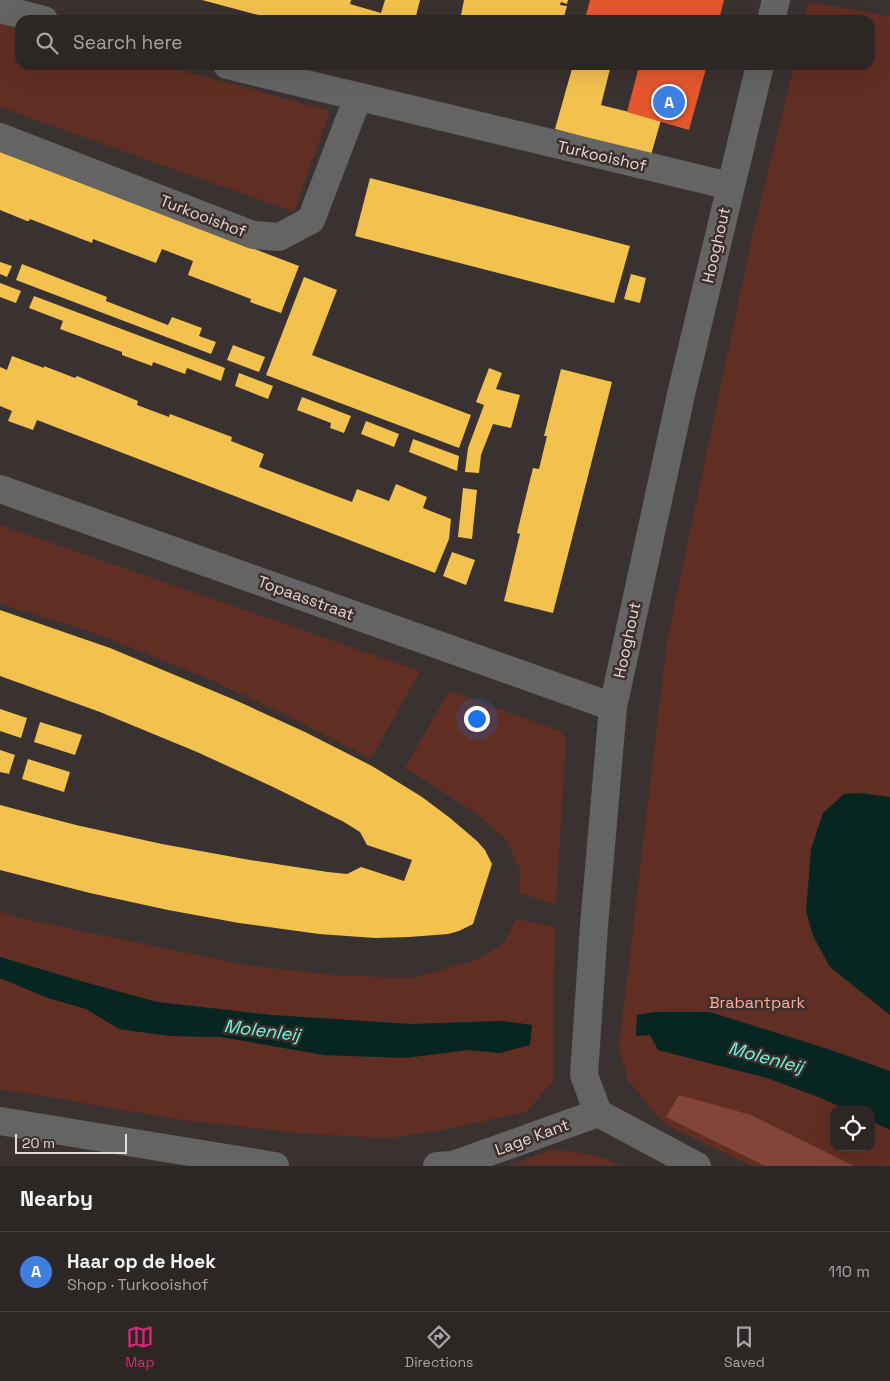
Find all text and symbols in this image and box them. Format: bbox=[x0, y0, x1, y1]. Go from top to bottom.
search box bbox=[15, 15, 875, 70]
icon: search bbox=[33, 29, 61, 57]
text: Search here bbox=[73, 30, 183, 55]
pin: A bbox=[653, 83, 685, 121]
street label: Turkooishof bbox=[555, 136, 649, 176]
street label: Turkooishof bbox=[157, 190, 249, 242]
street label: Hooghout bbox=[697, 205, 735, 285]
street label: Topaasstraat bbox=[255, 571, 357, 625]
street label: Hooghout bbox=[609, 600, 645, 680]
your location bbox=[464, 706, 490, 732]
park label: Brabantpark bbox=[709, 992, 805, 1013]
water label: Molenleij bbox=[223, 1014, 304, 1046]
water label: Molenleij bbox=[726, 1036, 808, 1079]
map controls bbox=[830, 1106, 875, 1151]
button: locate bbox=[830, 1106, 875, 1151]
street label: Lage Kant bbox=[492, 1114, 572, 1160]
scale bar bbox=[15, 1131, 128, 1154]
text: 20 m bbox=[22, 1134, 55, 1152]
text: Nearby bbox=[20, 1185, 93, 1212]
text: Haar op de Hoek bbox=[67, 1249, 216, 1274]
text: A bbox=[31, 1261, 41, 1282]
text: 110 m bbox=[828, 1261, 870, 1282]
text: Shop · Turkooishof bbox=[67, 1274, 208, 1295]
tab: Map bbox=[125, 1323, 154, 1371]
tab: Directions bbox=[405, 1323, 473, 1371]
tab: Saved bbox=[724, 1323, 765, 1371]

